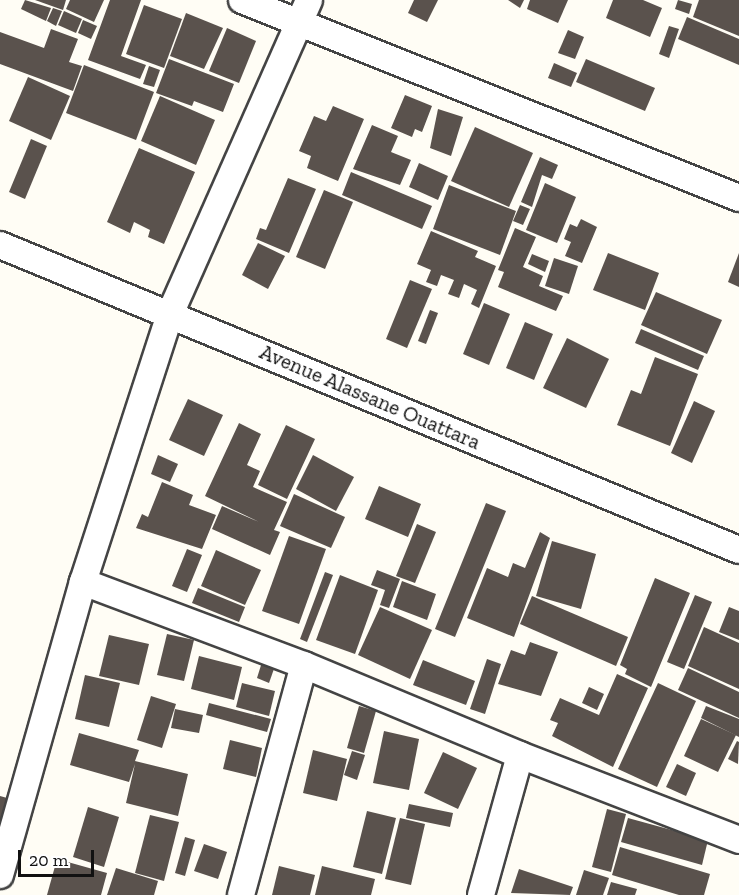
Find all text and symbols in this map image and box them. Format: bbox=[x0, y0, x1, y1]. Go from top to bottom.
street label: Avenue Alassane Ouattara bbox=[256, 339, 484, 455]
scale bar bbox=[21, 838, 98, 876]
text: 20 m bbox=[29, 849, 68, 871]

